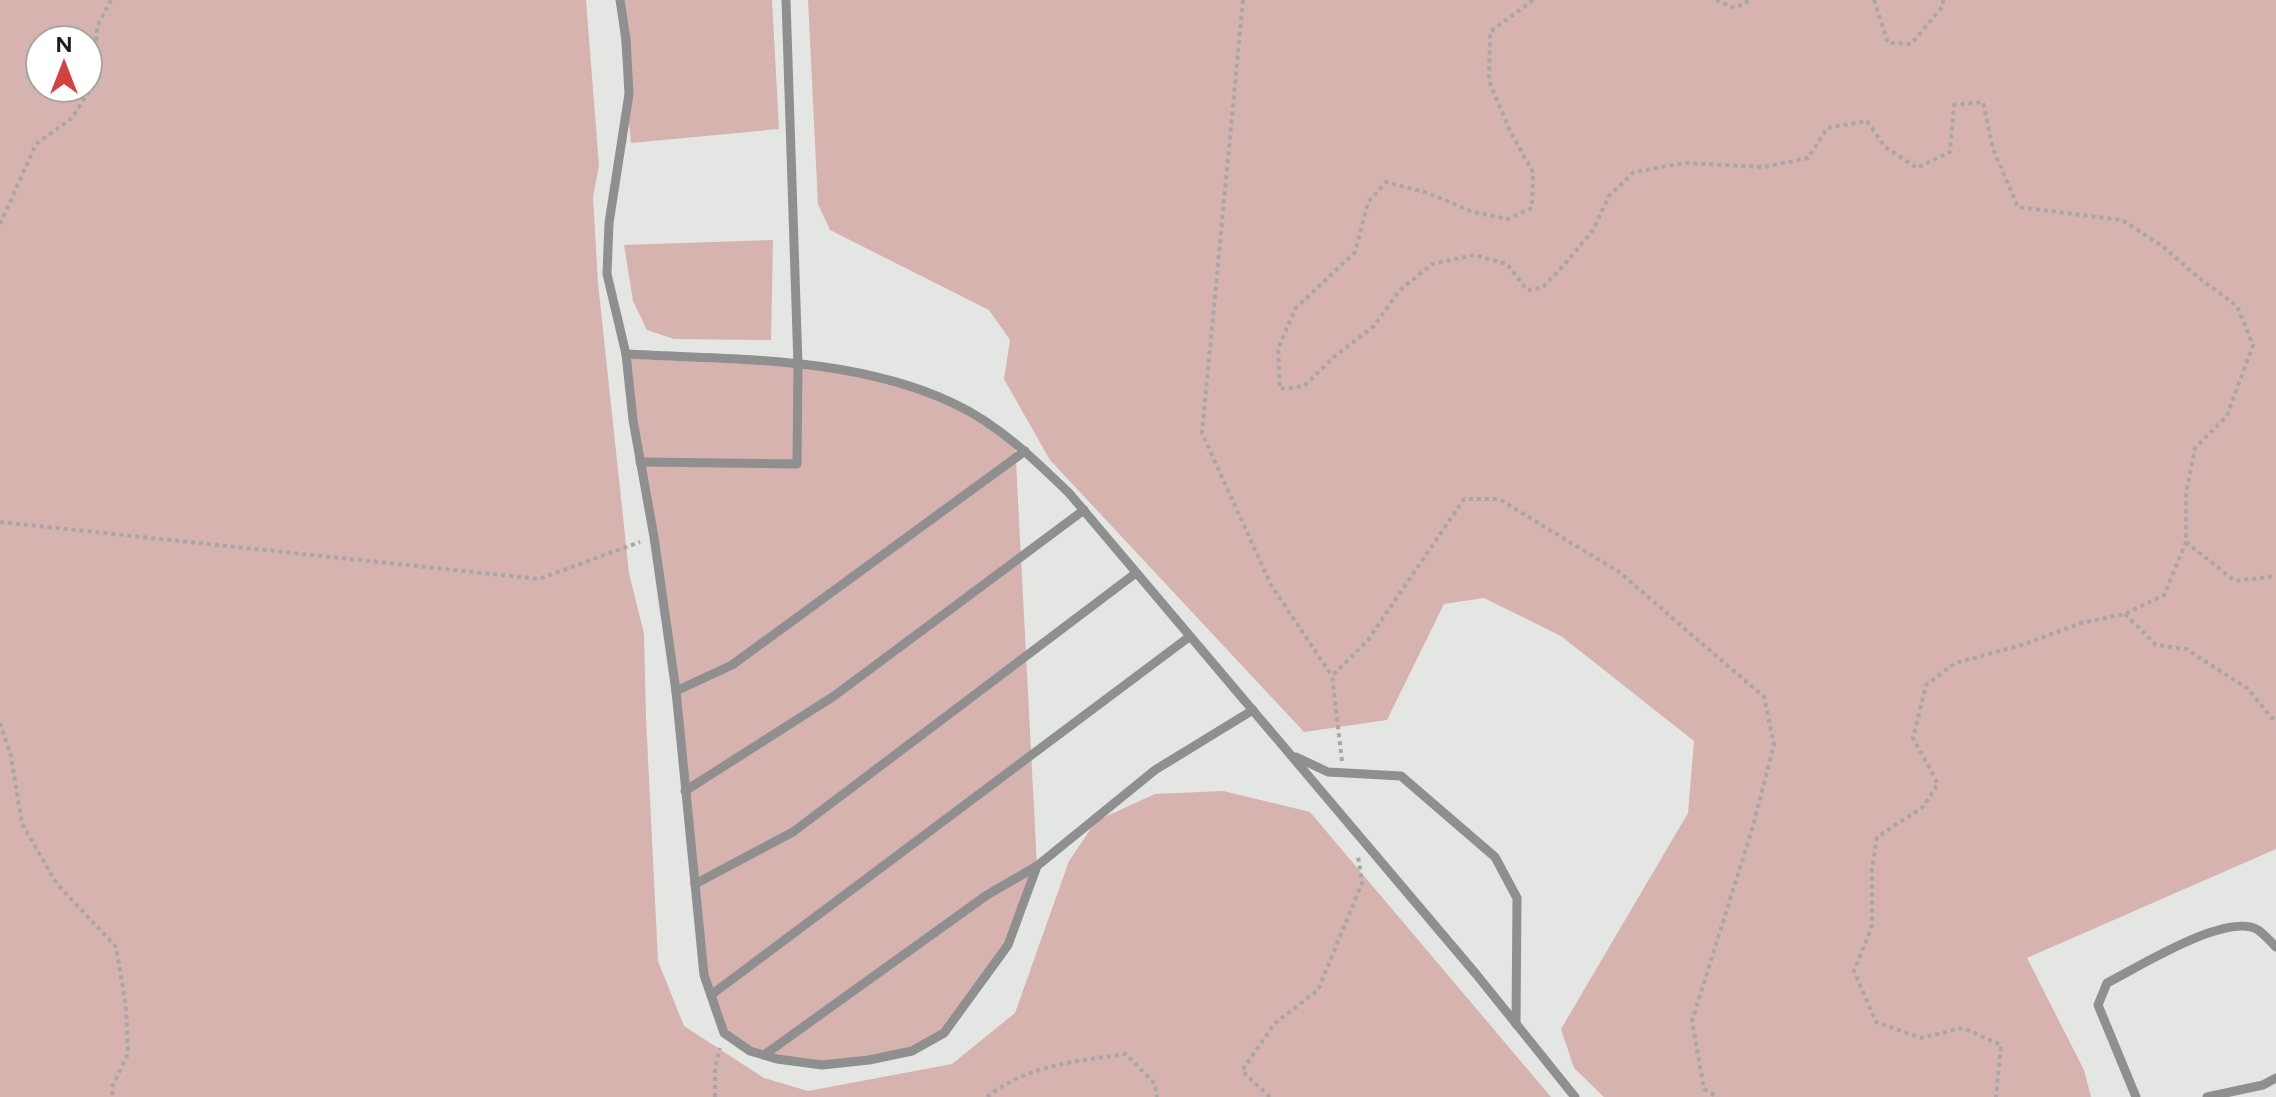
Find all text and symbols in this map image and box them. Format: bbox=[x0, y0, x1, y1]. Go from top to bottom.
north arrow bbox=[24, 24, 104, 104]
text: N bbox=[55, 31, 73, 58]

